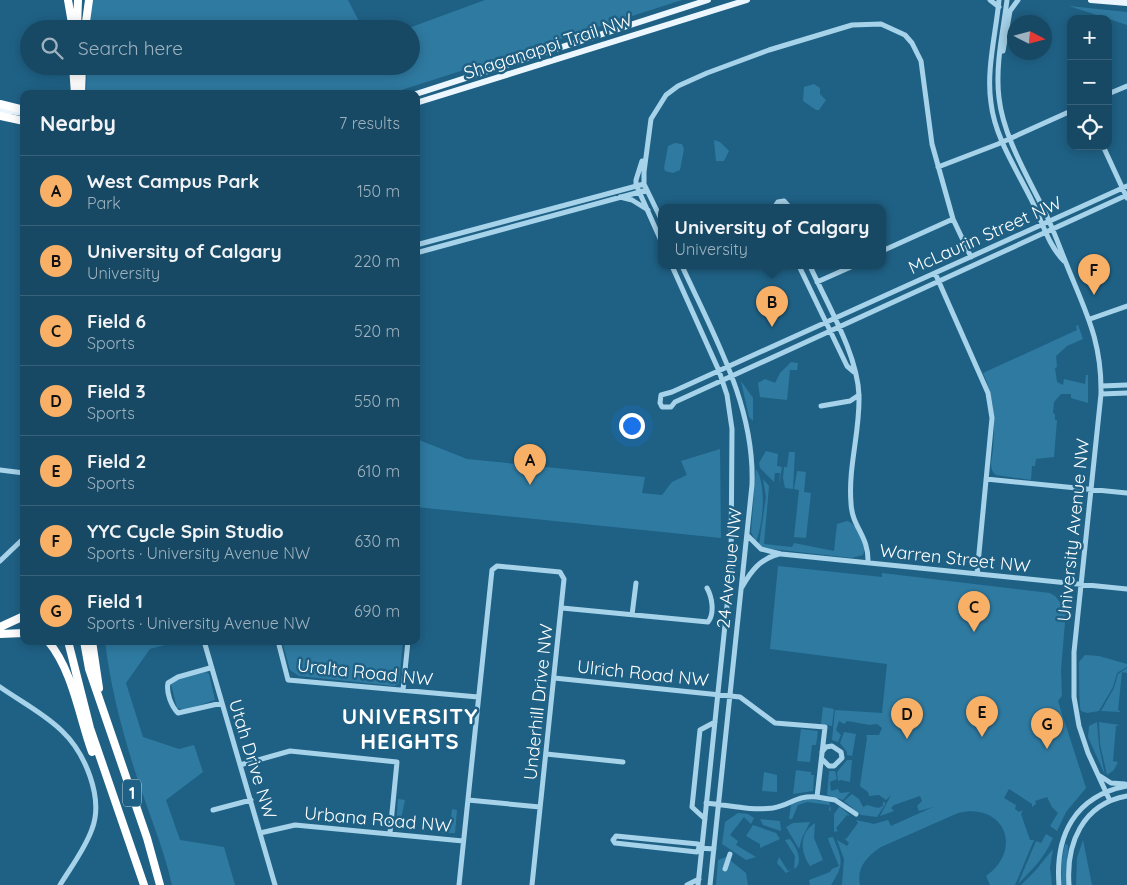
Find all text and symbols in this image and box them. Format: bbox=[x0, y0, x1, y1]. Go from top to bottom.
street label: Shaganappi Trail NW bbox=[461, 8, 635, 84]
north arrow bbox=[1007, 15, 1052, 60]
map controls bbox=[1067, 15, 1112, 150]
button: + bbox=[1067, 15, 1112, 60]
search box bbox=[20, 20, 420, 75]
icon: search bbox=[38, 34, 66, 62]
text: Search here bbox=[78, 36, 183, 60]
button: − bbox=[1067, 60, 1112, 105]
button: locate bbox=[1067, 105, 1112, 150]
text: Nearby bbox=[40, 110, 116, 136]
text: 7 results bbox=[339, 113, 400, 133]
text: West Campus Park bbox=[87, 169, 259, 193]
text: A bbox=[51, 181, 61, 201]
text: 150 m bbox=[357, 181, 400, 201]
street label: McLaurin Street NW bbox=[905, 191, 1065, 279]
text: Park bbox=[87, 193, 121, 213]
popup bbox=[658, 204, 886, 269]
text: University of Calgary bbox=[675, 215, 869, 239]
text: University of Calgary bbox=[87, 239, 282, 263]
text: University bbox=[675, 239, 748, 259]
text: B bbox=[51, 251, 61, 271]
text: 220 m bbox=[354, 251, 400, 271]
pin: F bbox=[1078, 254, 1110, 295]
text: University bbox=[87, 263, 160, 283]
pin: B bbox=[756, 286, 788, 327]
text: Field 6 bbox=[87, 309, 146, 333]
text: C bbox=[51, 321, 61, 341]
text: 520 m bbox=[354, 321, 400, 341]
text: Sports bbox=[87, 333, 135, 353]
text: Field 3 bbox=[87, 379, 146, 403]
text: D bbox=[50, 391, 62, 411]
text: 550 m bbox=[354, 391, 400, 411]
text: Sports bbox=[87, 403, 135, 423]
your location bbox=[619, 413, 645, 439]
street label: University Avenue NW bbox=[1052, 437, 1094, 623]
pin: A bbox=[514, 444, 546, 485]
text: Field 2 bbox=[87, 449, 146, 473]
text: E bbox=[51, 461, 61, 481]
text: 610 m bbox=[357, 461, 400, 481]
text: Sports bbox=[87, 473, 135, 493]
street label: 24 Avenue NW bbox=[711, 507, 747, 629]
text: YYC Cycle Spin Studio bbox=[87, 519, 284, 543]
text: F bbox=[52, 531, 61, 551]
text: 630 m bbox=[355, 531, 400, 551]
street label: Warren Street NW bbox=[878, 539, 1032, 577]
text: Sports · University Avenue NW bbox=[87, 543, 310, 563]
text: Field 1 bbox=[87, 589, 143, 613]
pin: C bbox=[958, 591, 990, 632]
text: G bbox=[50, 601, 62, 621]
text: 690 m bbox=[354, 601, 400, 621]
text: Sports · University Avenue NW bbox=[87, 613, 310, 633]
street label: Underhill Drive NW bbox=[518, 623, 558, 781]
street label: Uralta Road NW bbox=[296, 653, 434, 691]
street label: Ulrich Road NW bbox=[576, 655, 710, 691]
street label: Utah Drive NW bbox=[224, 696, 282, 822]
pin: E bbox=[966, 696, 998, 737]
pin: D bbox=[891, 698, 923, 739]
district label: UNIVERSITY HEIGHTS bbox=[342, 702, 478, 755]
pin: G bbox=[1031, 708, 1063, 749]
road number: 1 bbox=[123, 780, 141, 806]
street label: Urbana Road NW bbox=[303, 801, 453, 837]

